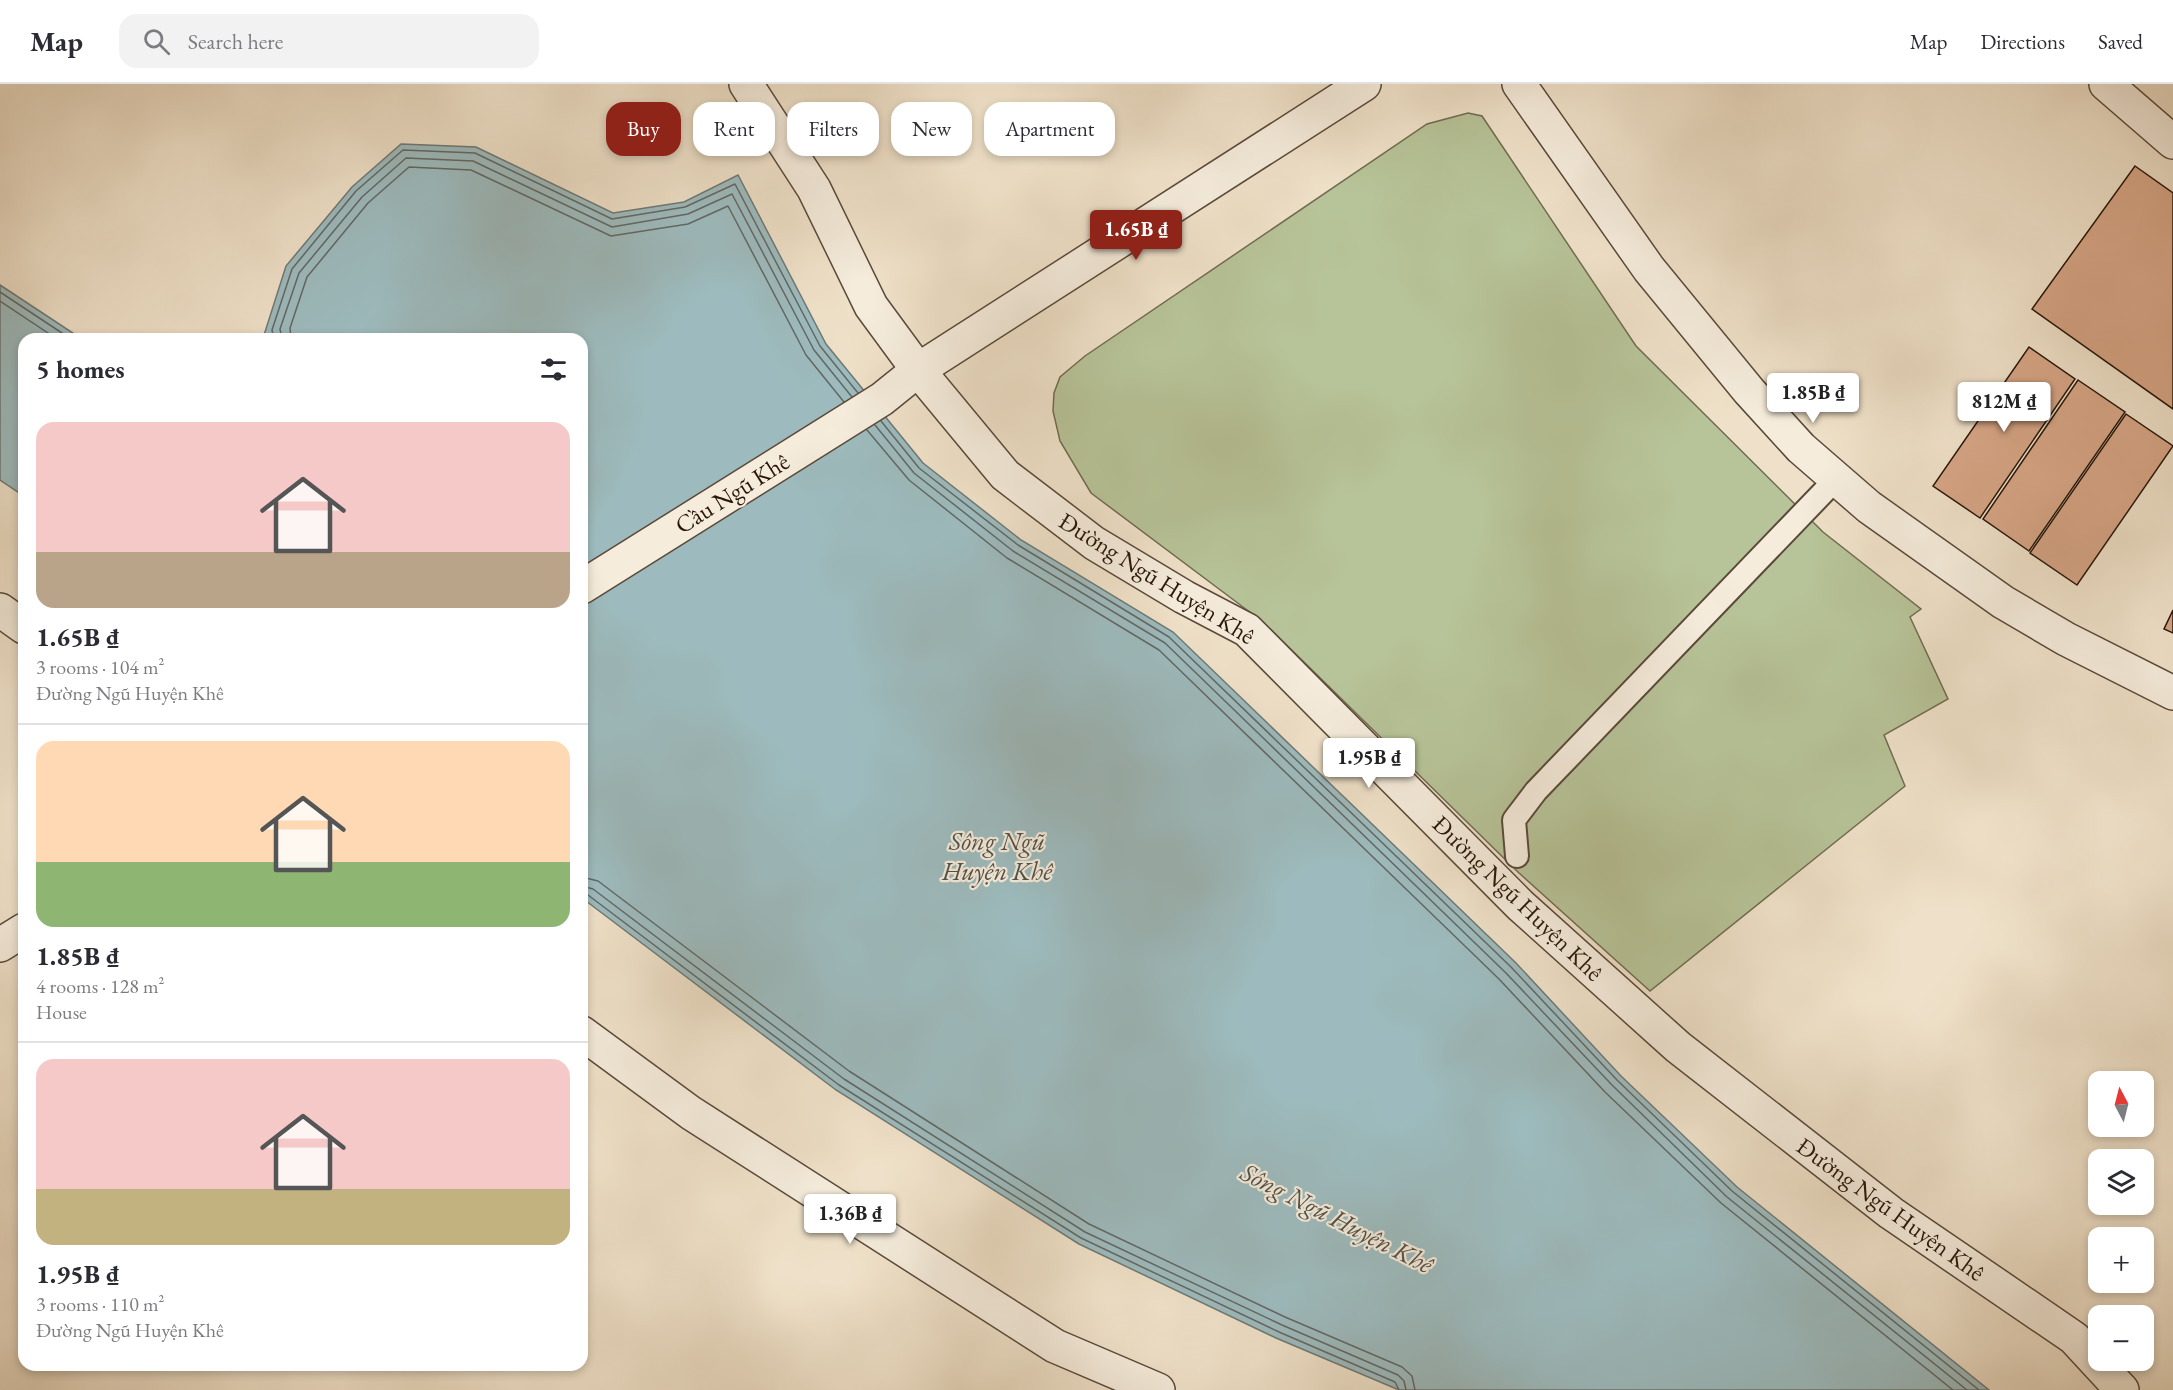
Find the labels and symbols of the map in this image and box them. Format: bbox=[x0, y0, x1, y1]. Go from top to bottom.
pin: 1.65B ₫ bbox=[1081, 210, 1191, 261]
pin: 1.85B ₫ bbox=[1758, 373, 1868, 424]
pin: 812M ₫ bbox=[1955, 382, 2053, 433]
street label: Cầu Ngũ Khê bbox=[669, 446, 795, 540]
street label: Đường Ngũ Huyện Khê bbox=[1053, 505, 1261, 651]
pin: 1.95B ₫ bbox=[1314, 738, 1424, 789]
street label: Đường Ngũ Huyện Khê bbox=[1426, 809, 1610, 987]
water label: Sông Ngũ Huyện Khê bbox=[941, 824, 1053, 888]
north arrow bbox=[2088, 1071, 2154, 1137]
street label: Đường Ngũ Huyện Khê bbox=[1791, 1130, 1991, 1288]
water label: Sông Ngũ Huyện Khê bbox=[1234, 1154, 1440, 1282]
pin: 1.36B ₫ bbox=[795, 1194, 905, 1245]

